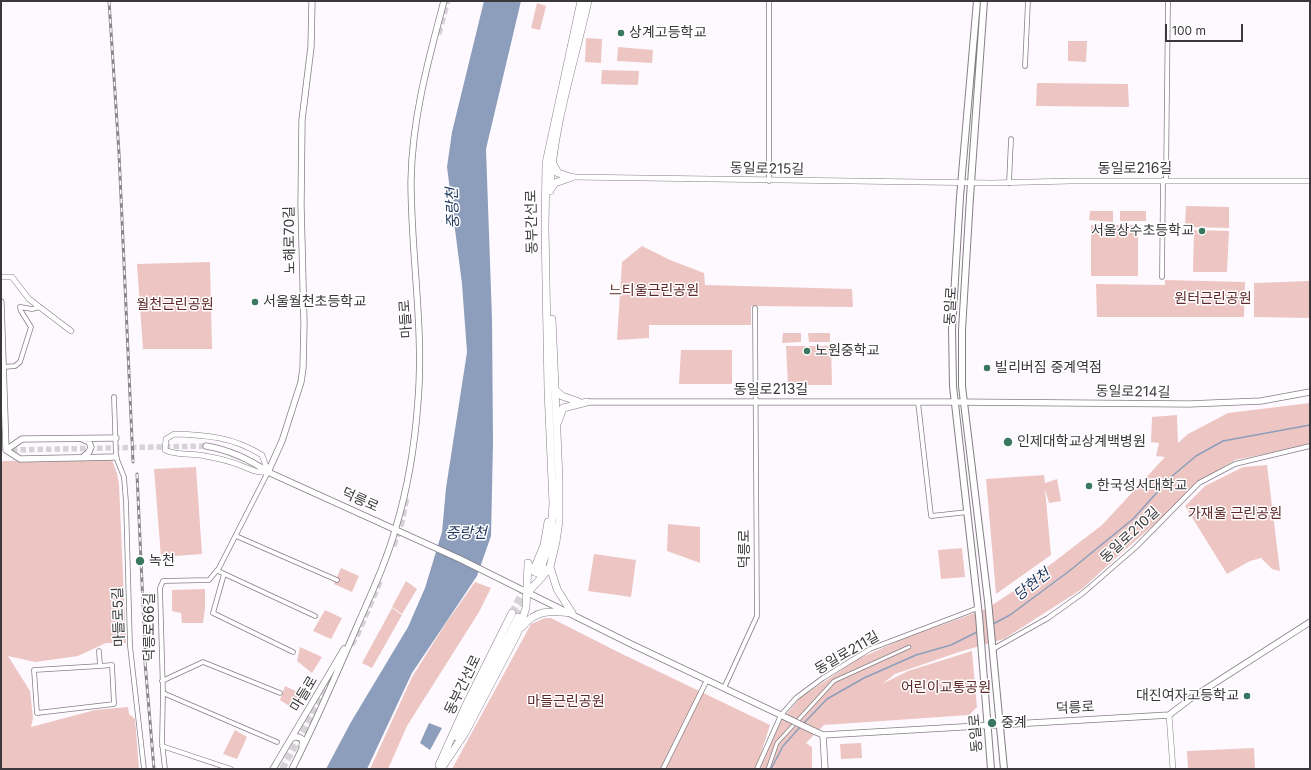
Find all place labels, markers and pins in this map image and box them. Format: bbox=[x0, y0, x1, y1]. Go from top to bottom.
place label: 상계고등학교 bbox=[629, 25, 706, 41]
marker: 상계고등학교 bbox=[616, 28, 626, 38]
place label: 서울상수초등학교 bbox=[1091, 223, 1194, 239]
marker: 서울상수초등학교 bbox=[1197, 226, 1207, 236]
place label: 서울월천초등학교 bbox=[263, 294, 366, 310]
marker: 서울월천초등학교 bbox=[250, 297, 260, 307]
place label: 노원중학교 bbox=[815, 343, 879, 359]
marker: 노원중학교 bbox=[802, 346, 812, 356]
place label: 빌리버짐 중계역점 bbox=[995, 360, 1102, 376]
marker: 빌리버짐 중계역점 bbox=[982, 363, 992, 373]
place label: 인제대학교상계백병원 bbox=[1017, 434, 1146, 450]
marker: 인제대학교상계백병원 bbox=[1002, 436, 1014, 448]
place label: 한국성서대학교 bbox=[1097, 478, 1187, 494]
marker: 한국성서대학교 bbox=[1084, 481, 1094, 491]
place label: 녹천 bbox=[149, 553, 175, 569]
marker: 녹천 bbox=[134, 555, 146, 567]
place label: 대진여자고등학교 bbox=[1136, 688, 1239, 704]
marker: 대진여자고등학교 bbox=[1242, 691, 1252, 701]
place label: 중계 bbox=[1001, 715, 1027, 731]
marker: 중계 bbox=[986, 717, 998, 729]

